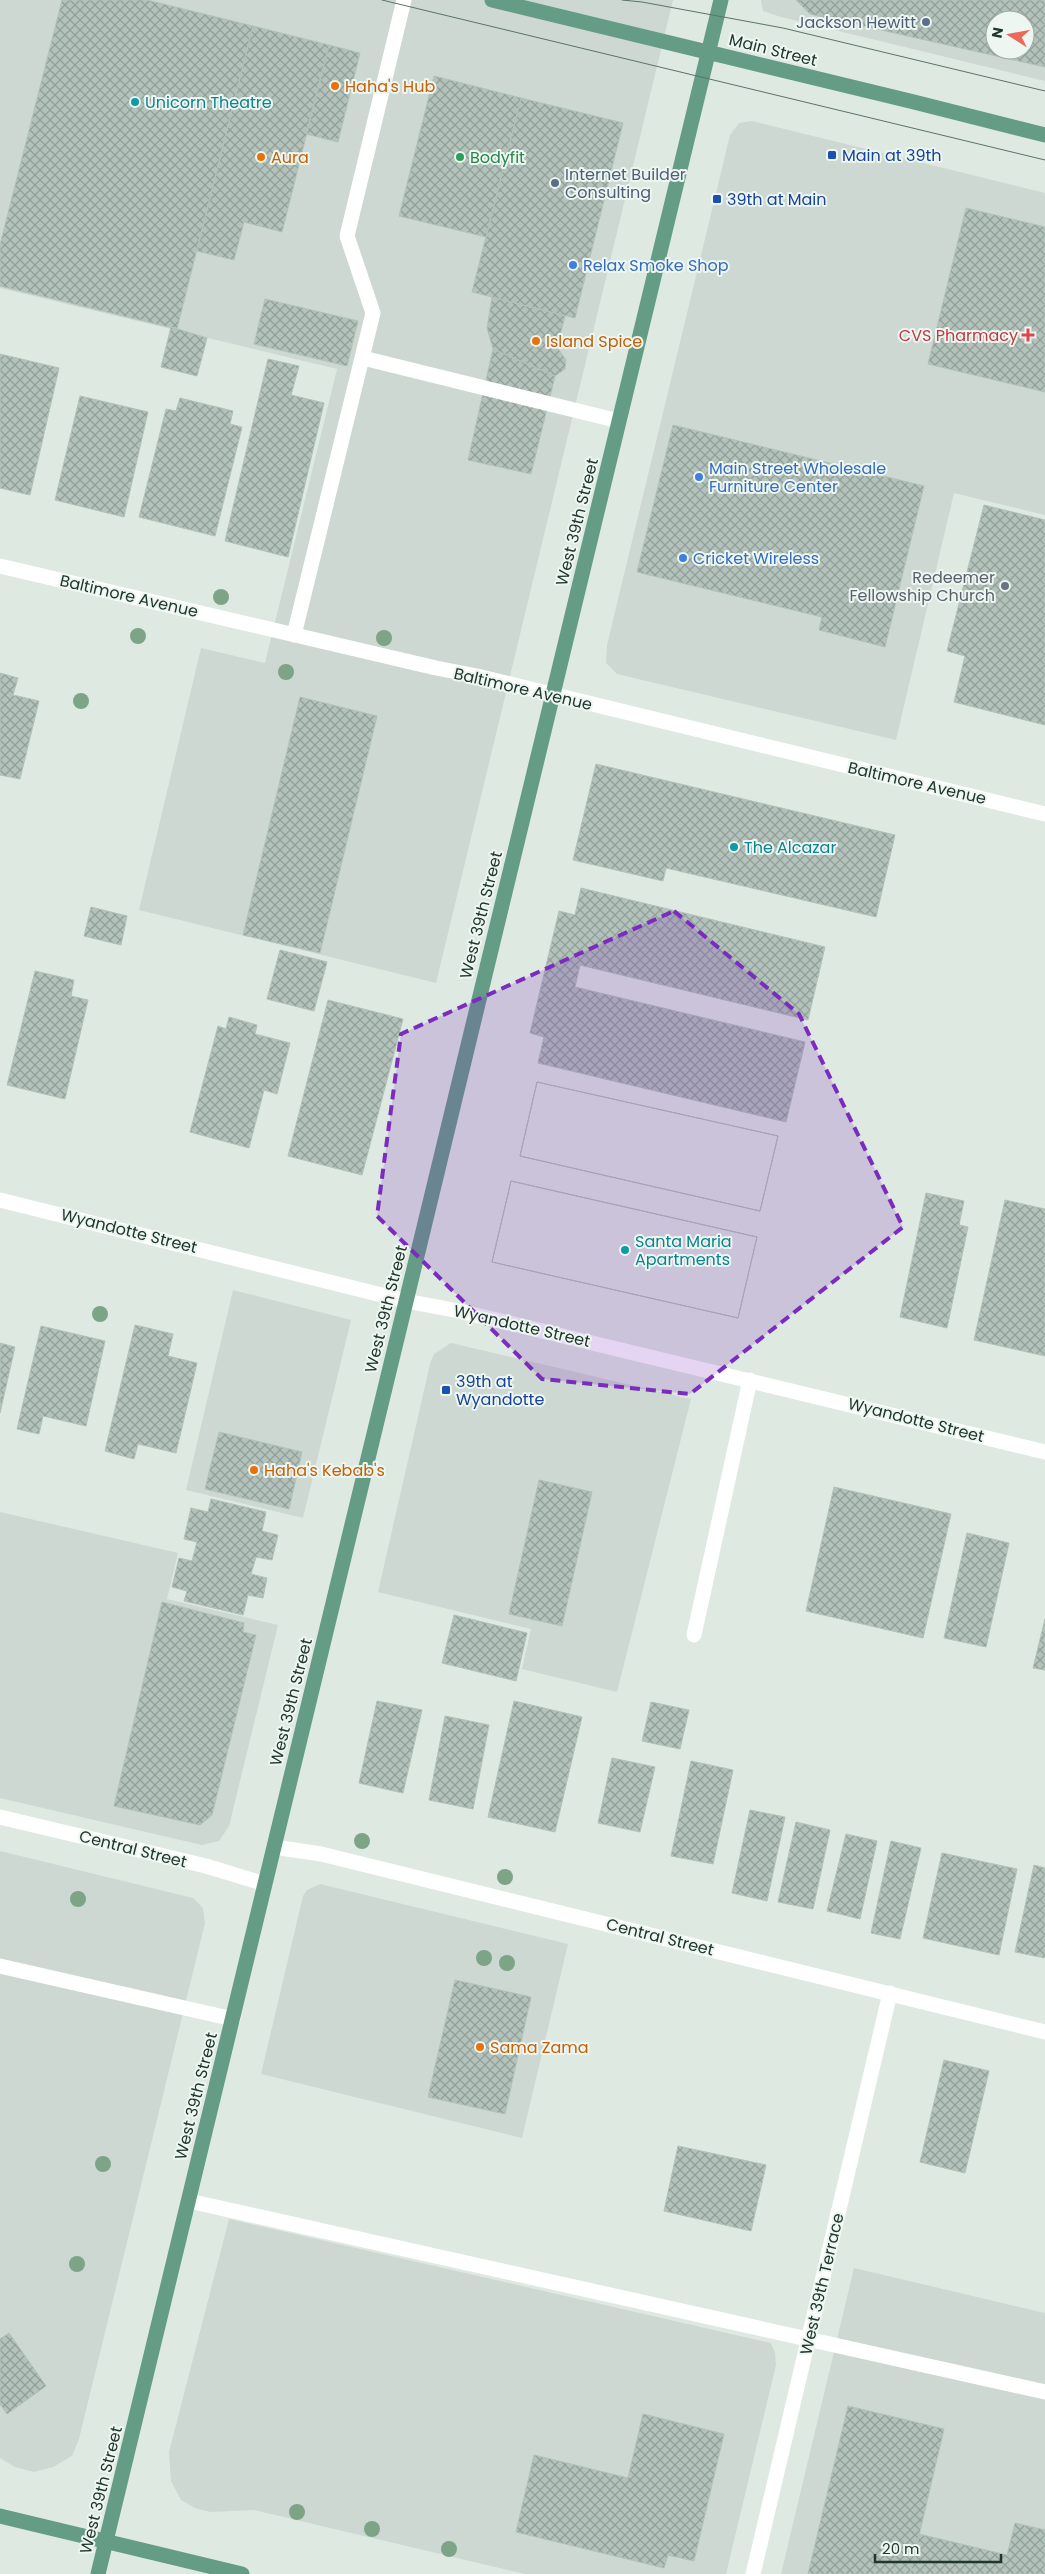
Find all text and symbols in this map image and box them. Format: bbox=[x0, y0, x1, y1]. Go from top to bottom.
north arrow bbox=[985, 10, 1035, 60]
place label: Jackson Hewitt bbox=[796, 11, 916, 34]
marker: Jackson Hewitt bbox=[920, 16, 932, 28]
text: N bbox=[986, 25, 1008, 40]
street label: Main Street bbox=[727, 28, 820, 72]
place label: Haha's Hub bbox=[345, 75, 435, 98]
marker: Haha's Hub bbox=[329, 80, 341, 92]
place label: Unicorn Theatre bbox=[145, 91, 272, 114]
marker: Unicorn Theatre bbox=[129, 96, 141, 108]
place label: Main at 39th bbox=[842, 144, 942, 167]
place label: Aura bbox=[271, 146, 309, 169]
place label: Bodyfit bbox=[470, 146, 525, 169]
marker: Main at 39th bbox=[826, 149, 838, 161]
marker: Aura bbox=[255, 151, 267, 163]
marker: Bodyfit bbox=[454, 151, 466, 163]
place label: Internet Builder Consulting bbox=[565, 163, 686, 204]
marker: Internet Builder Consulting bbox=[549, 177, 561, 189]
place label: 39th at Main bbox=[727, 188, 827, 211]
marker: 39th at Main bbox=[711, 193, 723, 205]
place label: Relax Smoke Shop bbox=[583, 254, 729, 277]
marker: Relax Smoke Shop bbox=[567, 259, 579, 271]
place label: CVS Pharmacy bbox=[899, 324, 1018, 347]
marker: CVS Pharmacy bbox=[1022, 329, 1034, 341]
place label: Island Spice bbox=[546, 330, 642, 353]
marker: Island Spice bbox=[530, 335, 542, 347]
street label: West 39th Street bbox=[550, 456, 604, 588]
place label: Main Street Wholesale Furniture Center bbox=[709, 457, 886, 498]
marker: Main Street Wholesale Furniture Center bbox=[693, 471, 705, 483]
place label: Cricket Wireless bbox=[693, 547, 819, 570]
marker: Cricket Wireless bbox=[677, 552, 689, 564]
place label: Redeemer Fellowship Church bbox=[849, 566, 995, 607]
street label: Baltimore Avenue bbox=[58, 569, 200, 623]
marker: Redeemer Fellowship Church bbox=[999, 580, 1011, 592]
street label: Baltimore Avenue bbox=[452, 662, 594, 716]
street label: Baltimore Avenue bbox=[846, 756, 988, 810]
place label: The Alcazar bbox=[744, 836, 836, 859]
marker: The Alcazar bbox=[728, 841, 740, 853]
street label: West 39th Street bbox=[454, 849, 508, 981]
street label: Wyandotte Street bbox=[59, 1203, 200, 1259]
place label: Santa Maria Apartments bbox=[635, 1230, 732, 1271]
street label: West 39th Street bbox=[359, 1243, 413, 1375]
marker: Santa Maria Apartments bbox=[619, 1244, 631, 1256]
street label: Wyandotte Street bbox=[451, 1299, 593, 1353]
place label: 39th at Wyandotte bbox=[456, 1370, 544, 1411]
marker: 39th at Wyandotte bbox=[440, 1384, 452, 1396]
street label: Wyandotte Street bbox=[846, 1392, 987, 1448]
place label: Haha's Kebab's bbox=[264, 1459, 385, 1482]
marker: Haha's Kebab's bbox=[248, 1464, 260, 1476]
street label: West 39th Street bbox=[264, 1636, 318, 1768]
street label: Central Street bbox=[77, 1825, 189, 1874]
street label: Central Street bbox=[604, 1913, 716, 1962]
street label: West 39th Street bbox=[169, 2030, 223, 2162]
place label: Sama Zama bbox=[490, 2036, 589, 2059]
marker: Sama Zama bbox=[474, 2041, 486, 2053]
street label: West 39th Terrace bbox=[795, 2211, 850, 2357]
street label: West 39th Street bbox=[74, 2424, 128, 2556]
scale bar bbox=[875, 2532, 1001, 2564]
text: 20 m bbox=[882, 2538, 920, 2559]

